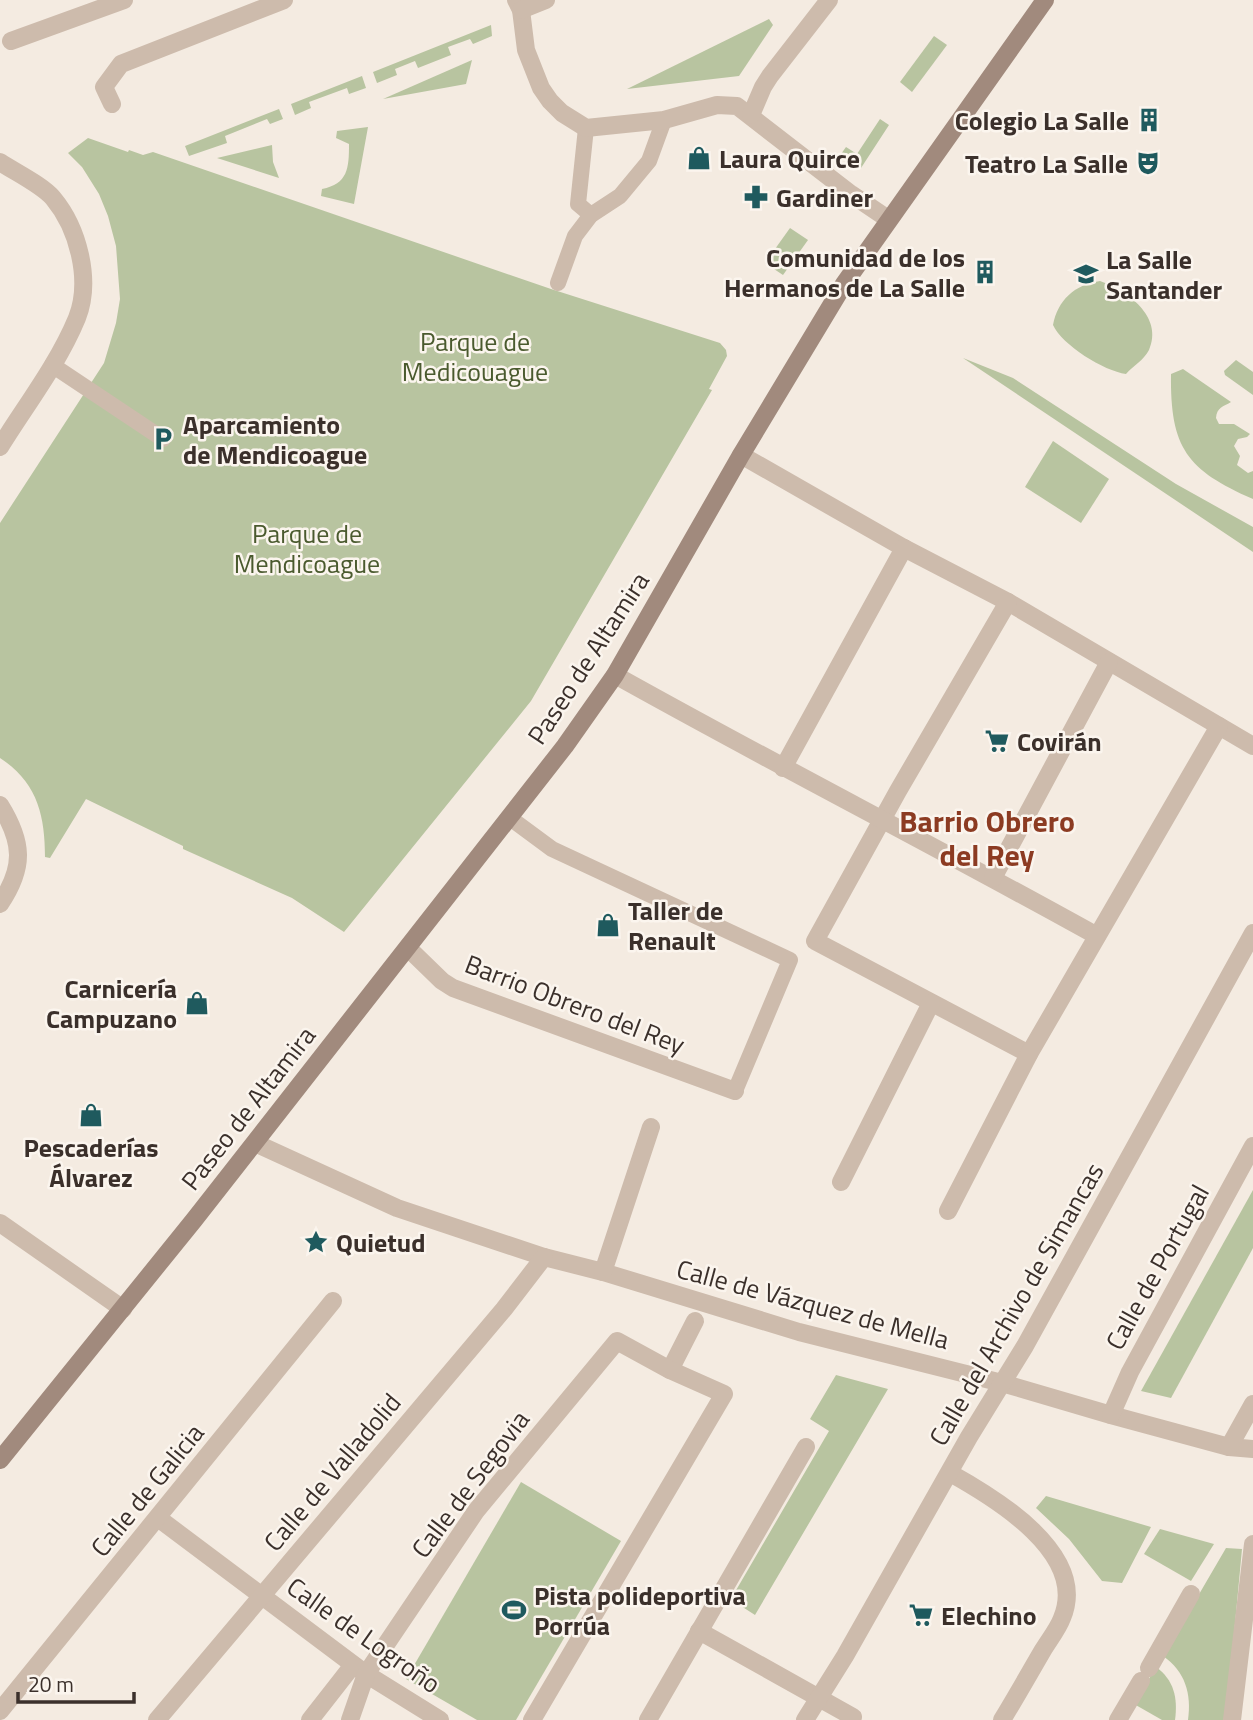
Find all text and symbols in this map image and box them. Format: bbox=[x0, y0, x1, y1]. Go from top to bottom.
place label: Colegio La Salle bbox=[955, 101, 1129, 140]
building icon: Colegio La Salle bbox=[1135, 106, 1163, 134]
place label: Laura Quirce bbox=[719, 139, 860, 178]
shop icon: Laura Quirce bbox=[685, 144, 713, 172]
place label: Teatro La Salle bbox=[965, 144, 1128, 183]
theatre icon: Teatro La Salle bbox=[1134, 149, 1162, 177]
place label: Gardiner bbox=[776, 178, 873, 217]
pharmacy icon: Gardiner bbox=[742, 183, 770, 211]
place label: Comunidad de los Hermanos de La Salle bbox=[724, 238, 965, 307]
place label: La Salle Santander bbox=[1106, 240, 1222, 309]
building icon: Comunidad de los Hermanos de La Salle bbox=[971, 258, 999, 286]
school or university icon: La Salle Santander bbox=[1072, 260, 1100, 288]
park label: Parque de Medicouague bbox=[402, 322, 548, 391]
place label: Aparcamiento de Mendicoague bbox=[183, 405, 367, 474]
parking icon: Aparcamiento de Mendicoague bbox=[149, 425, 177, 453]
park label: Parque de Mendicoague bbox=[234, 514, 380, 583]
street label: Paseo de Altamira bbox=[518, 564, 658, 752]
place label: Covirán bbox=[1017, 722, 1102, 761]
supermarket icon: Covirán bbox=[983, 727, 1011, 755]
district label: Barrio Obrero del Rey bbox=[899, 798, 1075, 878]
place label: Taller de Renault bbox=[628, 891, 723, 960]
shop icon: Taller de Renault bbox=[594, 911, 622, 939]
street label: Barrio Obrero del Rey bbox=[459, 944, 691, 1064]
place label: Carnicería Campuzano bbox=[46, 969, 177, 1038]
shop icon: Carnicería Campuzano bbox=[183, 989, 211, 1017]
street label: Paseo de Altamira bbox=[171, 1018, 325, 1198]
shop icon: Pescaderías Álvarez bbox=[77, 1101, 105, 1129]
place label: Pescaderías Álvarez bbox=[23, 1128, 159, 1197]
street label: Calle del Archivo de Simancas bbox=[919, 1155, 1113, 1453]
street label: Calle de Portugal bbox=[1095, 1177, 1219, 1357]
place label: Quietud bbox=[336, 1223, 425, 1262]
place icon: Quietud bbox=[302, 1228, 330, 1256]
street label: Calle de Vázquez de Mella bbox=[672, 1249, 954, 1359]
street label: Calle de Valladolid bbox=[254, 1384, 410, 1560]
street label: Calle de Segovia bbox=[401, 1402, 539, 1566]
street label: Calle de Galicia bbox=[81, 1415, 213, 1565]
street label: Calle de Logroño bbox=[279, 1567, 449, 1703]
place label: Pista polideportiva Porrúa bbox=[534, 1576, 746, 1645]
sports icon: Pista polideportiva Porrúa bbox=[500, 1596, 528, 1624]
place label: Elechino bbox=[941, 1596, 1037, 1635]
supermarket icon: Elechino bbox=[907, 1601, 935, 1629]
scale bar bbox=[18, 1660, 133, 1704]
text: 20 m bbox=[28, 1668, 74, 1700]

